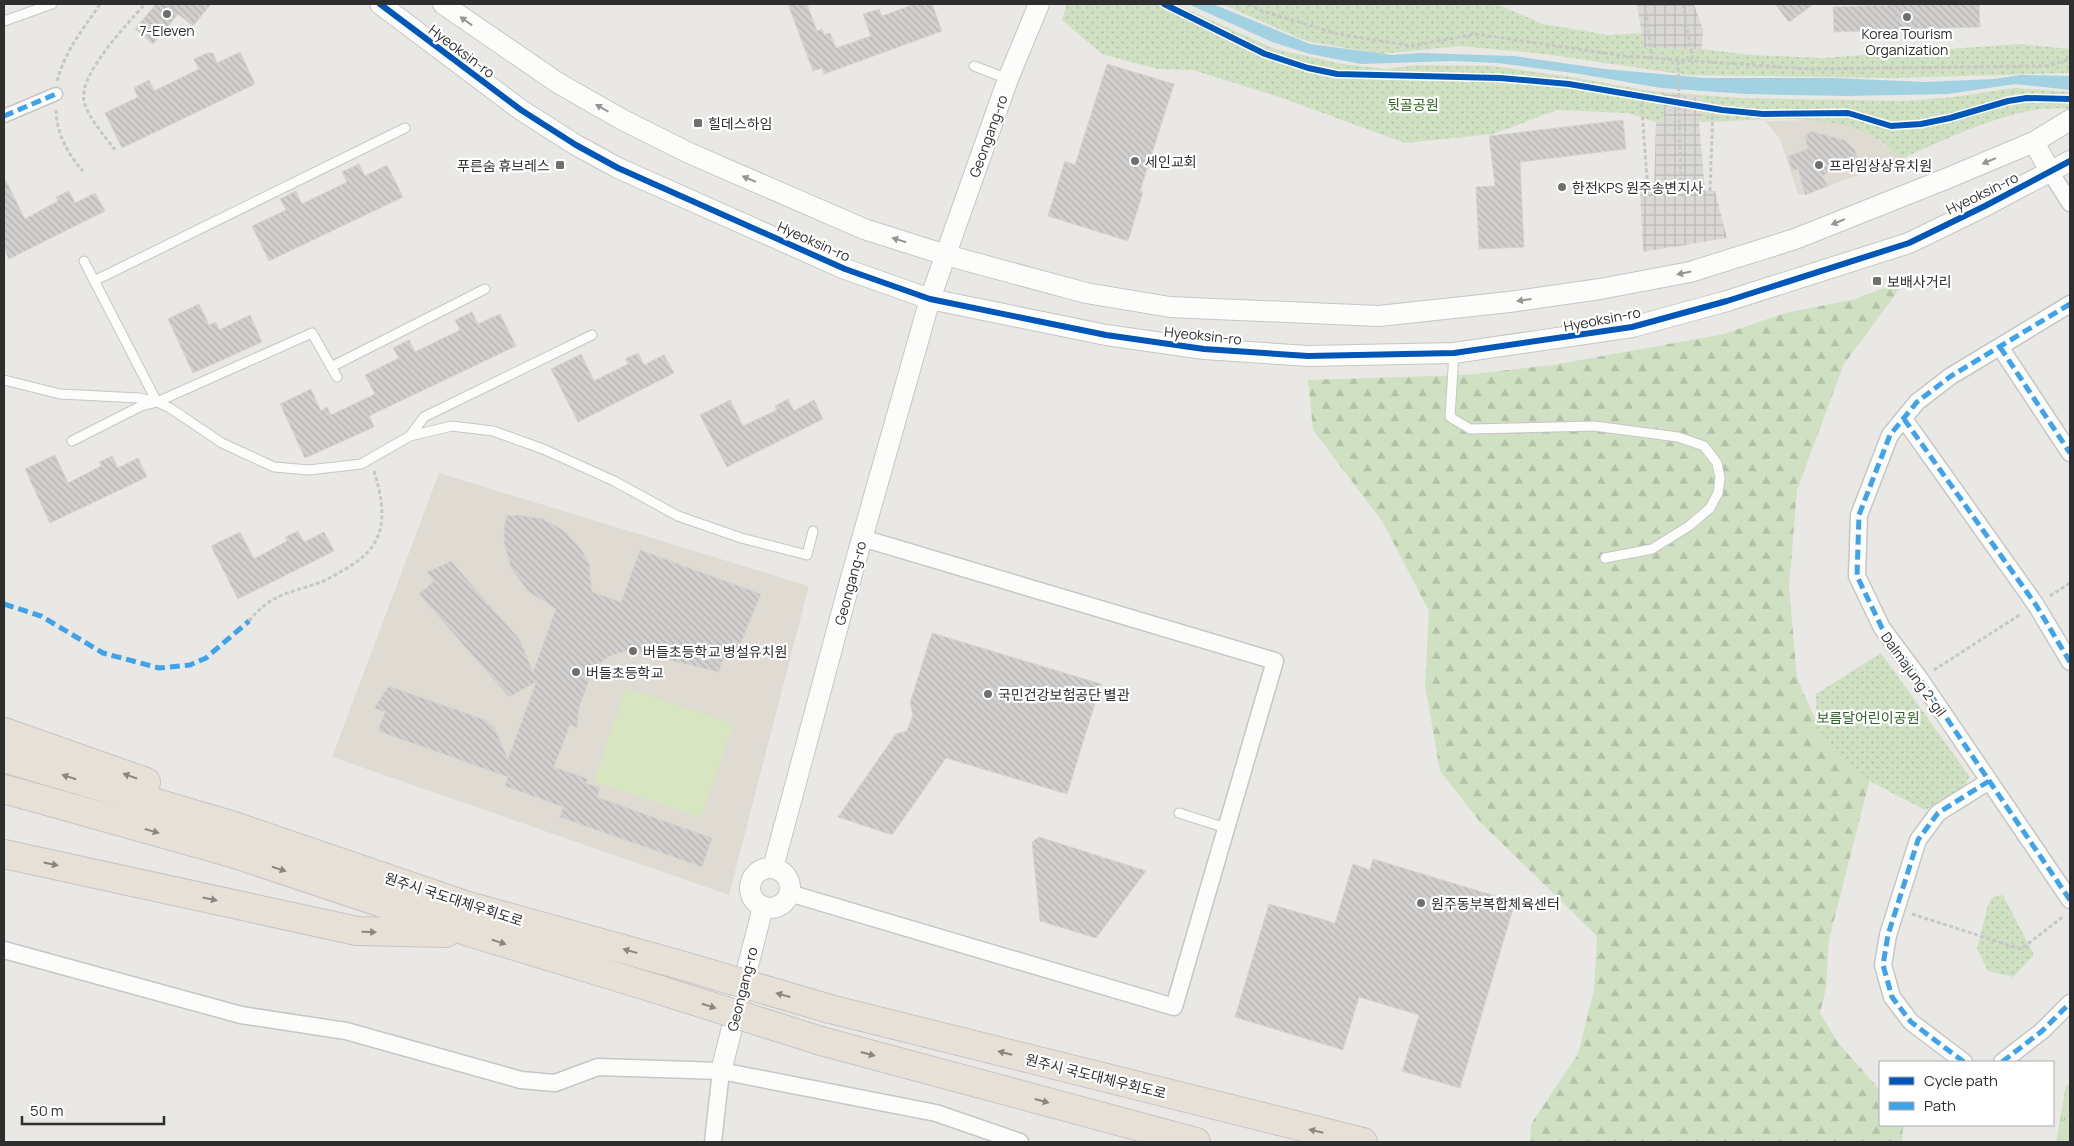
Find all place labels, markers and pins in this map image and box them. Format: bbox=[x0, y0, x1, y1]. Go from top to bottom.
marker: 7-Eleven bbox=[161, 8, 173, 20]
marker: Korea Tourism Organization bbox=[1901, 11, 1913, 23]
place label: 7-Eleven bbox=[140, 21, 195, 40]
place label: Korea Tourism Organization bbox=[1862, 24, 1953, 59]
place label: 힐데스하임 bbox=[708, 114, 772, 133]
marker: 힐데스하임 bbox=[692, 117, 704, 129]
place label: 세인교회 bbox=[1145, 152, 1197, 171]
marker: 세인교회 bbox=[1129, 155, 1141, 167]
place label: 푸른숨 휴브레스 bbox=[457, 156, 550, 175]
place label: 프라임상상유치원 bbox=[1829, 156, 1932, 175]
marker: 푸른숨 휴브레스 bbox=[554, 159, 566, 171]
marker: 프라임상상유치원 bbox=[1813, 159, 1825, 171]
place label: 한전KPS 원주송변지사 bbox=[1572, 178, 1703, 197]
marker: 한전KPS 원주송변지사 bbox=[1556, 181, 1568, 193]
place label: 보배사거리 bbox=[1887, 272, 1951, 291]
marker: 보배사거리 bbox=[1871, 275, 1883, 287]
place label: 버들초등학교 병설유치원 bbox=[643, 642, 787, 661]
marker: 버들초등학교 병설유치원 bbox=[627, 645, 639, 657]
place label: 버들초등학교 bbox=[586, 663, 663, 682]
marker: 버들초등학교 bbox=[570, 666, 582, 678]
place label: 국민건강보험공단 별관 bbox=[998, 685, 1130, 704]
marker: 국민건강보험공단 별관 bbox=[982, 688, 994, 700]
place label: 원주동부복합체육센터 bbox=[1431, 894, 1560, 913]
marker: 원주동부복합체육센터 bbox=[1415, 897, 1427, 909]

